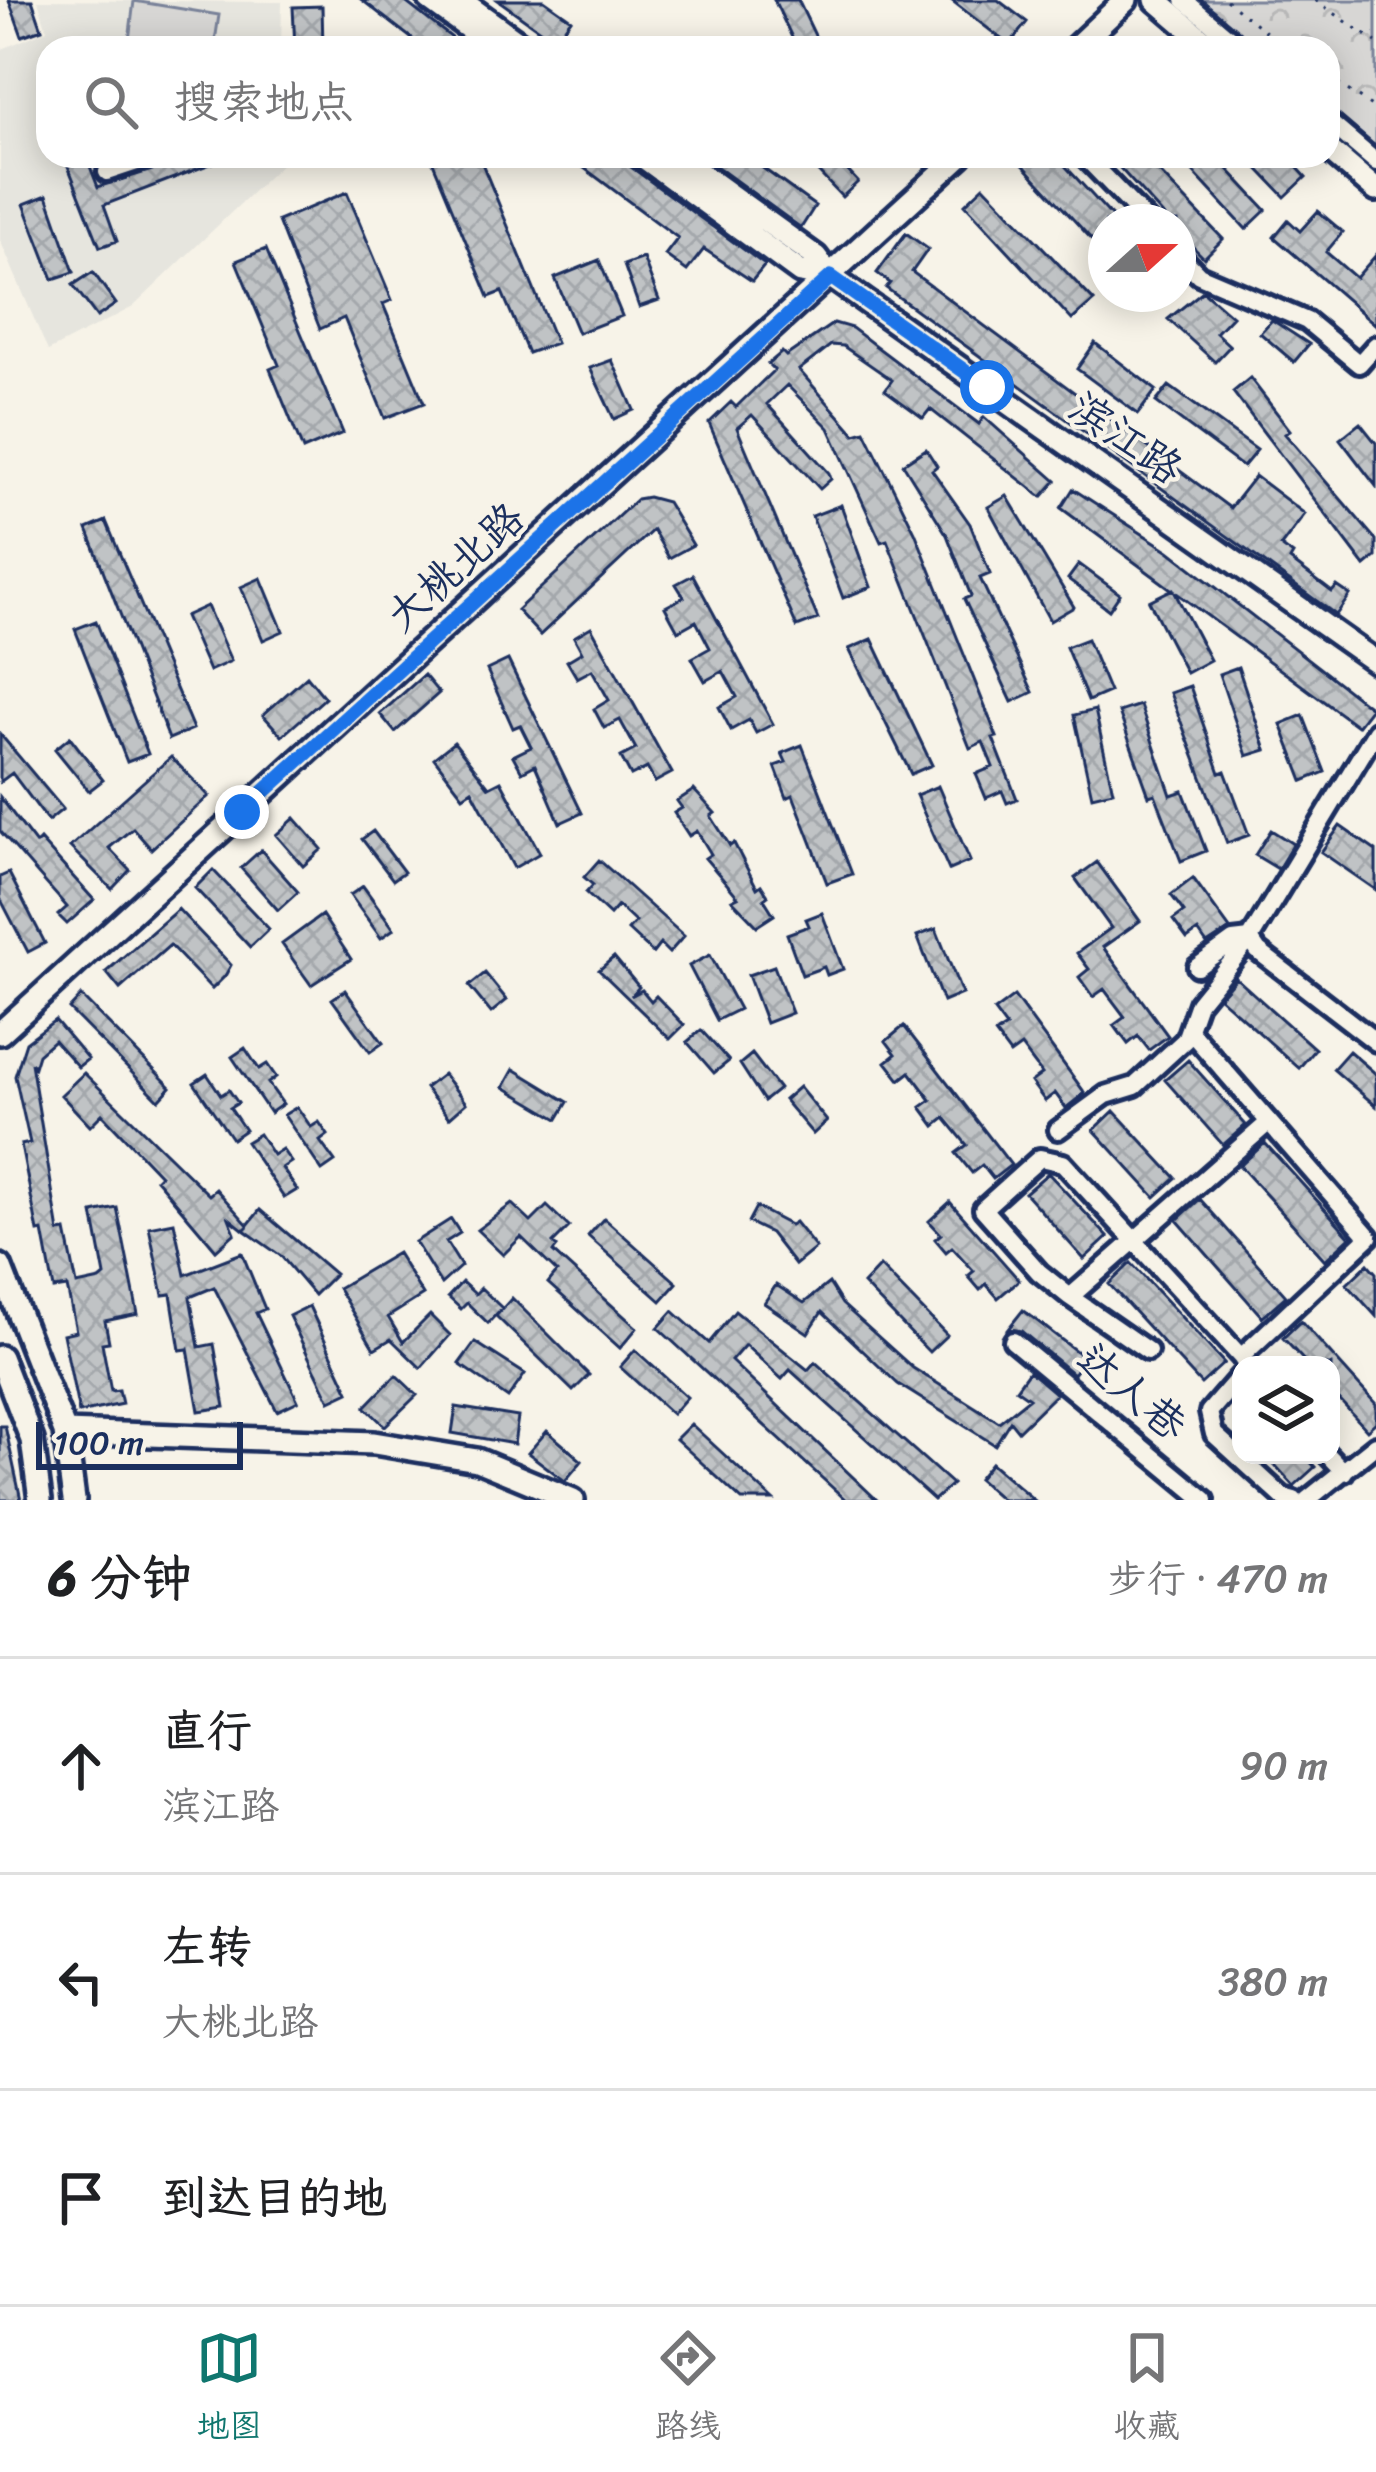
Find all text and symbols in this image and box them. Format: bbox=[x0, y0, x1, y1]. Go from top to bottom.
search box bbox=[36, 36, 1340, 168]
text: 搜索地点 bbox=[174, 62, 354, 142]
icon: search bbox=[78, 69, 144, 135]
north arrow bbox=[1088, 204, 1196, 312]
route start bbox=[960, 360, 1014, 414]
street label: 滨江路 bbox=[1053, 372, 1199, 504]
street label: 大桃北路 bbox=[368, 483, 542, 651]
route end bbox=[215, 785, 269, 839]
street label: 达人巷 bbox=[1060, 1324, 1204, 1460]
map controls bbox=[1232, 1356, 1340, 1464]
button: layers bbox=[1232, 1356, 1340, 1464]
text: 100 m bbox=[54, 1414, 144, 1472]
scale bar bbox=[36, 1416, 243, 1469]
text: 6 分钟 bbox=[48, 1533, 192, 1623]
text: 步行 · 470 m bbox=[1108, 1544, 1328, 1613]
text: 直行 bbox=[162, 1691, 252, 1771]
text: 90 m bbox=[1239, 1731, 1328, 1800]
icon: ahead bbox=[48, 1733, 114, 1799]
text: 滨江路 bbox=[162, 1771, 279, 1840]
text: 左转 bbox=[162, 1907, 252, 1987]
text: 380 m bbox=[1218, 1947, 1328, 2016]
icon: left bbox=[48, 1949, 114, 2015]
text: 大桃北路 bbox=[162, 1987, 318, 2056]
text: 到达目的地 bbox=[162, 2158, 387, 2238]
icon: arrive bbox=[48, 2165, 114, 2231]
tab: 地图 bbox=[196, 2325, 262, 2455]
tab: 路线 bbox=[655, 2325, 721, 2455]
tab: 收藏 bbox=[1114, 2325, 1180, 2455]

